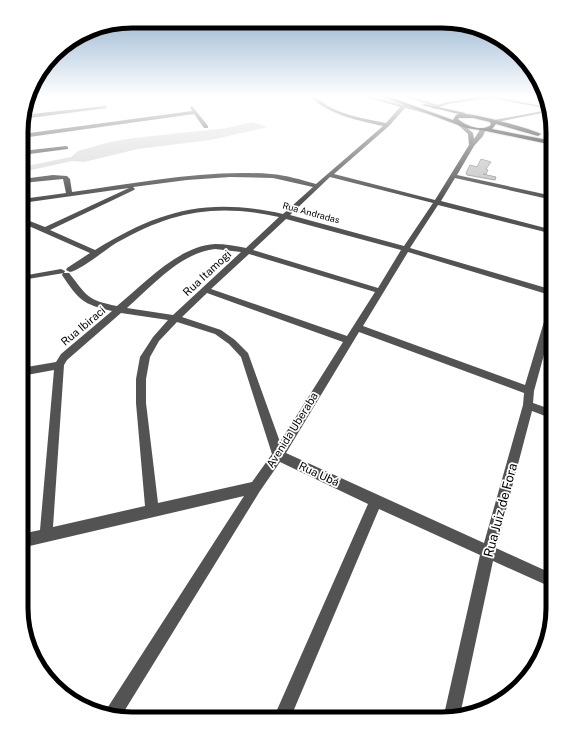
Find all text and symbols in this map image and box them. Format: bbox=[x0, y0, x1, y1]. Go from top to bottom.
street label: Rua Andradas bbox=[281, 200, 341, 226]
street label: Rua Itamogi bbox=[181, 248, 233, 298]
street label: Rua Ibiraci bbox=[59, 304, 107, 348]
street label: Avenida Uberaba bbox=[264, 390, 320, 470]
street label: Rua Ubá bbox=[297, 460, 341, 488]
street label: Rua Juiz de Fora bbox=[481, 461, 520, 559]

